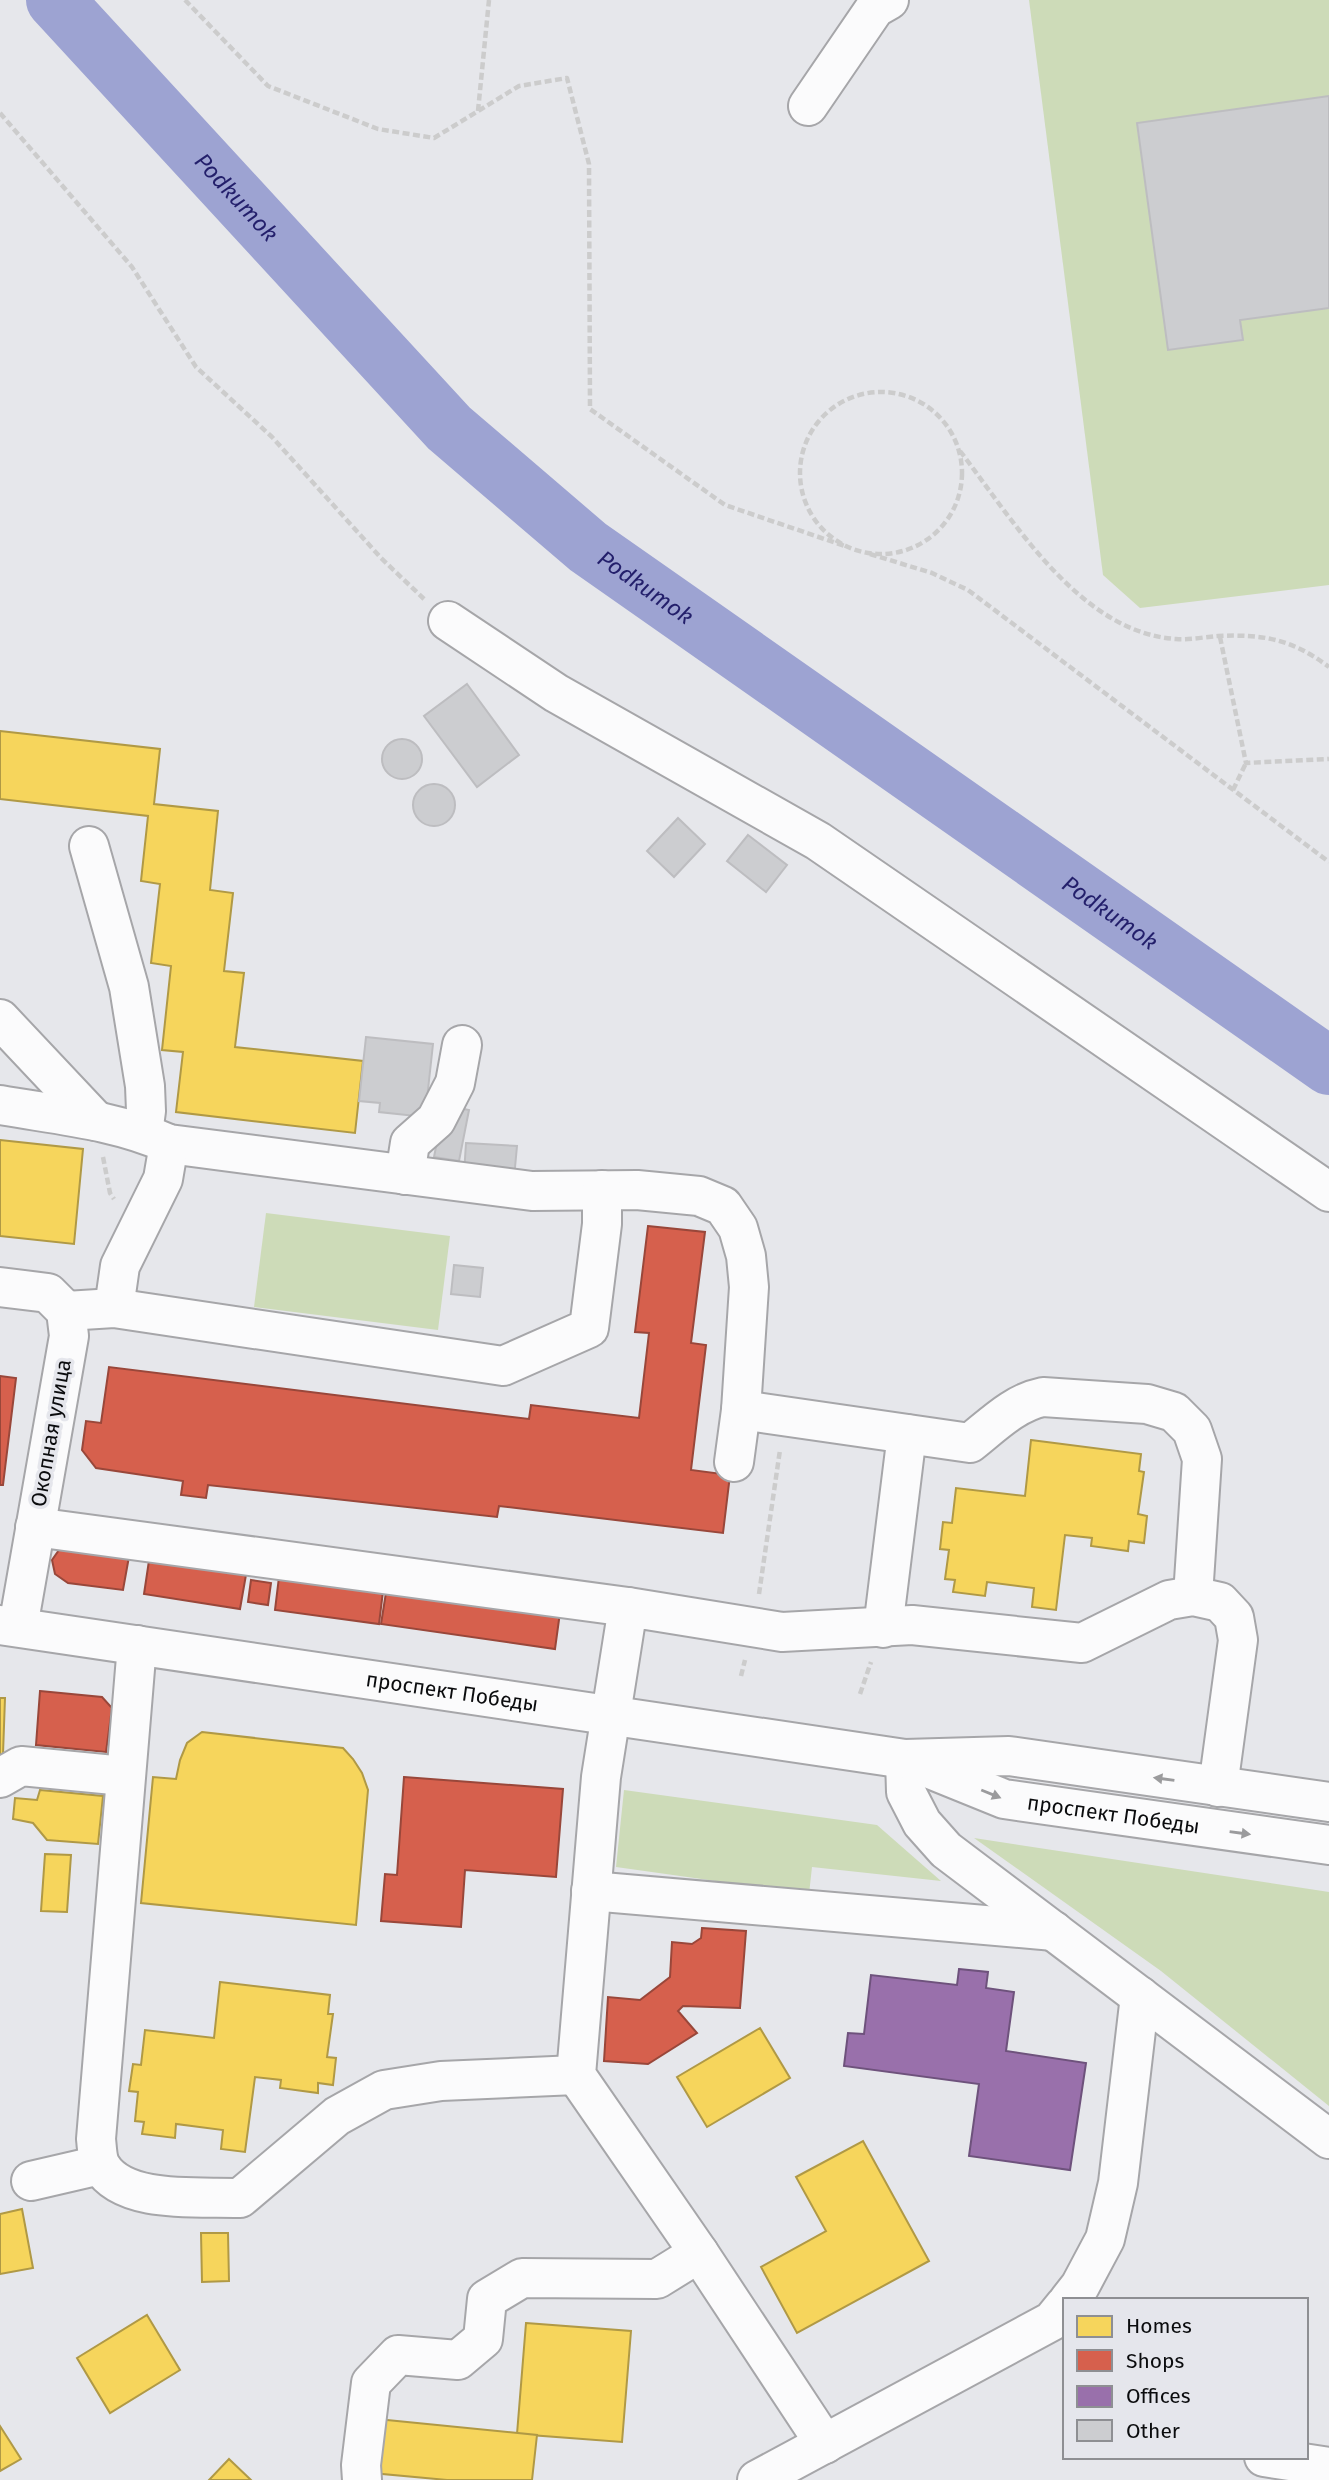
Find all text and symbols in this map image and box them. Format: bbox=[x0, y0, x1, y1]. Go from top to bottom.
water label: Podkumok bbox=[189, 147, 284, 247]
water label: Podkumok bbox=[592, 544, 699, 630]
water label: Podkumok bbox=[1057, 869, 1163, 956]
street label: Окопная улица bbox=[25, 1357, 77, 1509]
street label: проспект Победы bbox=[364, 1666, 540, 1718]
one-way arrow bbox=[1153, 1773, 1175, 1784]
one-way arrow bbox=[981, 1788, 1002, 1799]
street label: проспект Победы bbox=[1025, 1789, 1201, 1840]
one-way arrow bbox=[1229, 1828, 1251, 1839]
legend bbox=[1063, 2298, 1308, 2459]
text: Homes bbox=[1126, 2313, 1192, 2339]
text: Shops bbox=[1126, 2348, 1184, 2374]
text: Offices bbox=[1126, 2383, 1191, 2409]
text: Other bbox=[1126, 2418, 1180, 2444]

